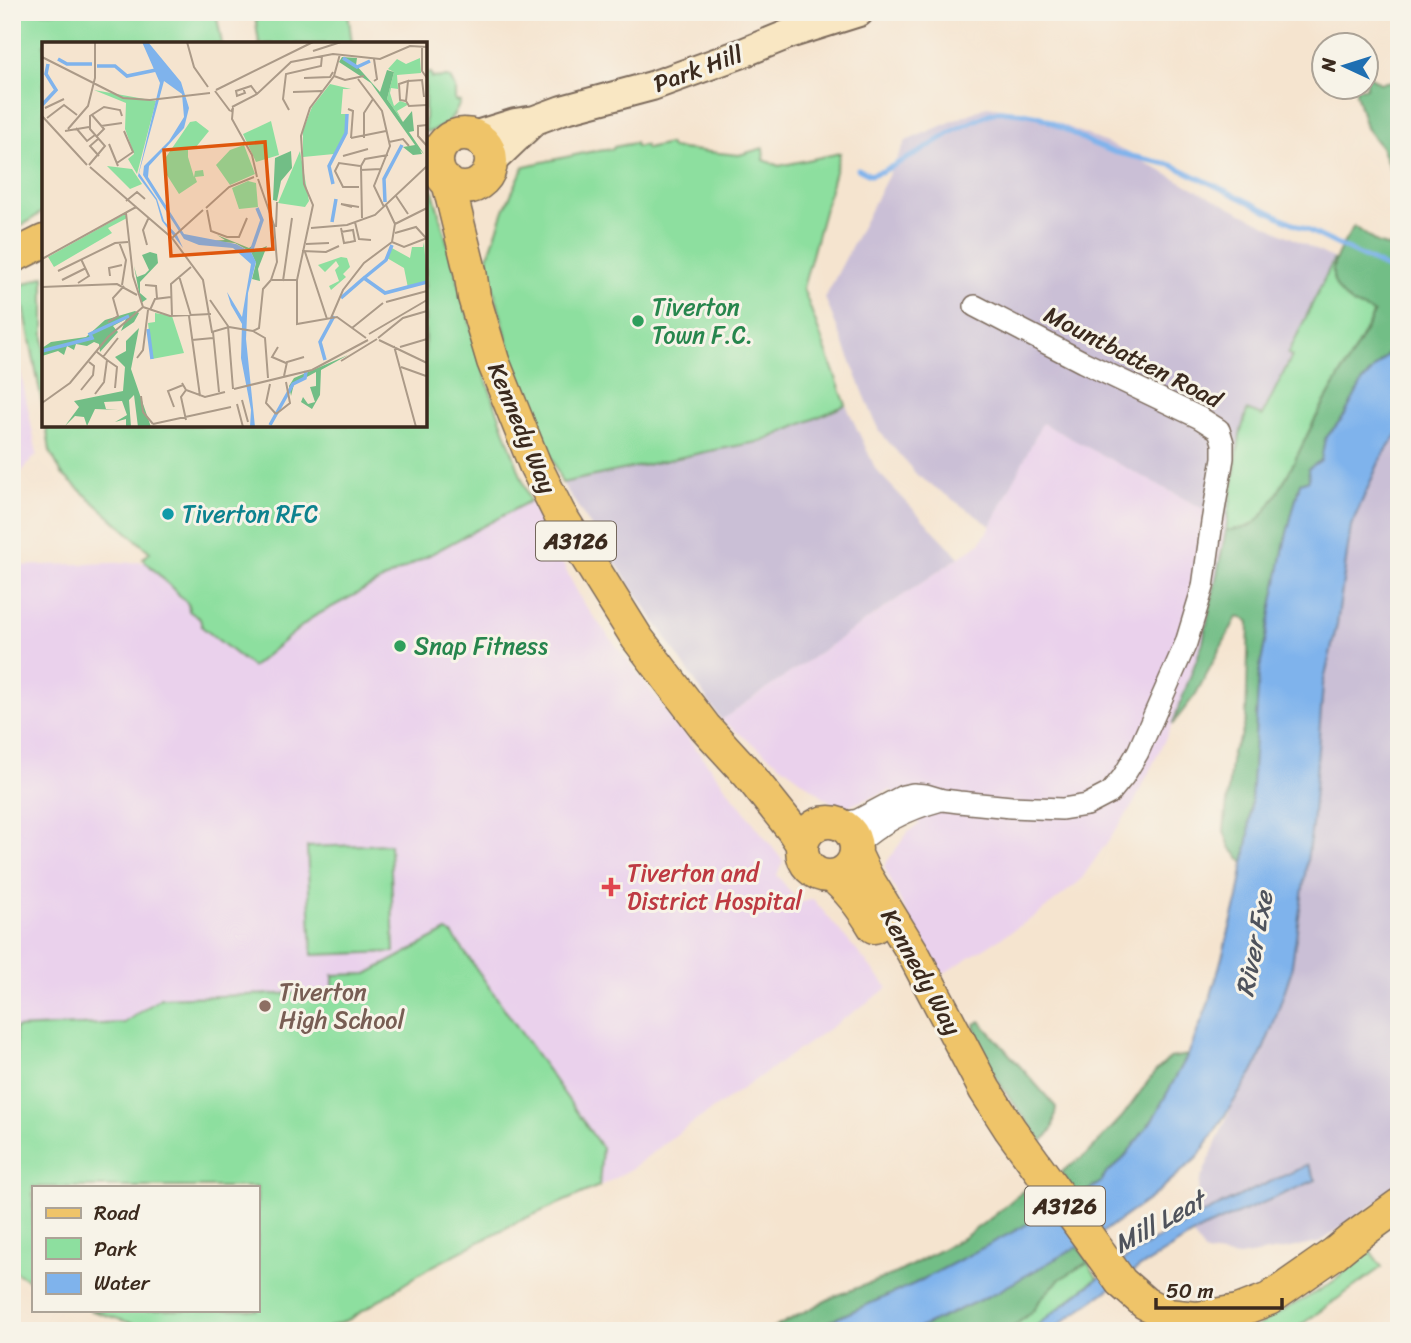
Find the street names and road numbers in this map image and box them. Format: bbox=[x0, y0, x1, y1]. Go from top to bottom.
street label: Park Hill bbox=[647, 33, 750, 105]
street label: Mountbatten Road bbox=[1036, 294, 1231, 421]
street label: Kennedy Way bbox=[475, 356, 569, 501]
road number: A3126 bbox=[536, 522, 616, 561]
street label: Kennedy Way bbox=[869, 901, 973, 1044]
road number: A3126 bbox=[1025, 1186, 1105, 1226]

